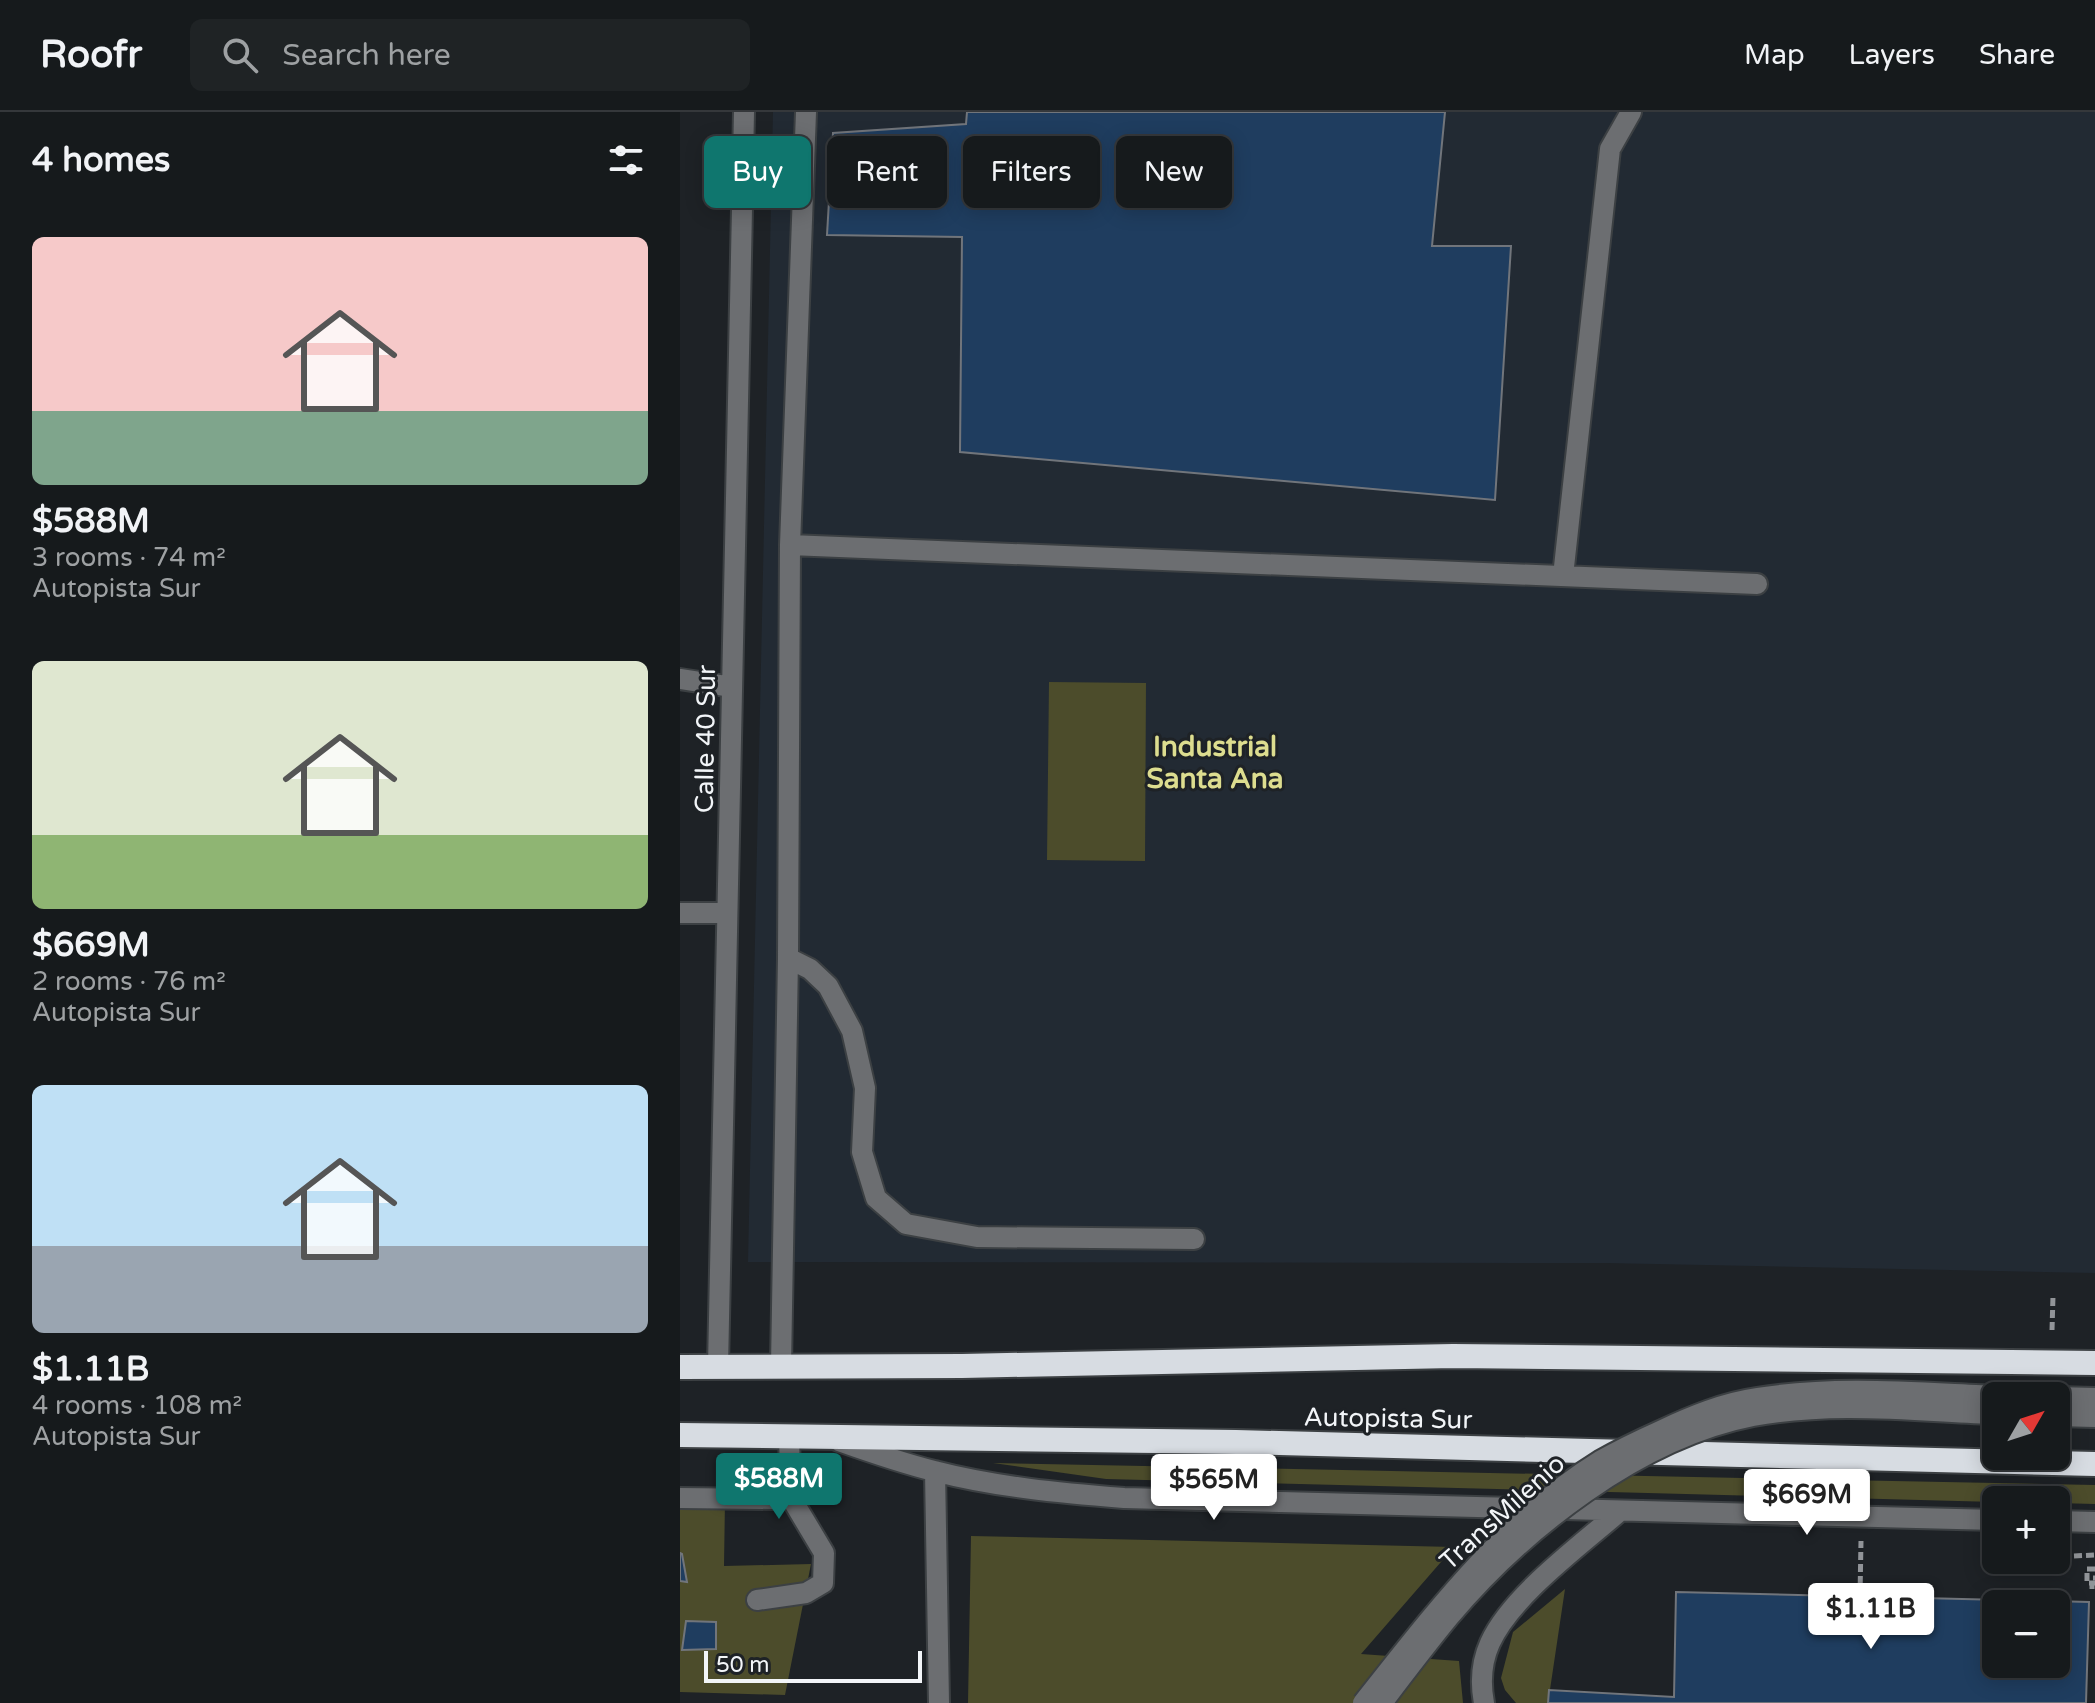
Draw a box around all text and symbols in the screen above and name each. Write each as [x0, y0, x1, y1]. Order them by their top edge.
search box [190, 19, 750, 91]
text: Roofr [40, 32, 142, 78]
icon: search [218, 33, 262, 77]
text: Search here [282, 37, 451, 74]
text: Map [1744, 38, 1805, 72]
text: Layers [1849, 38, 1935, 72]
text: Share [1979, 38, 2055, 72]
chip: Buy [704, 136, 811, 208]
chip: Rent [827, 136, 947, 208]
chip: Filters [963, 136, 1100, 208]
chip: New [1116, 136, 1232, 208]
icon: filters [604, 138, 648, 182]
text: 4 homes [32, 140, 170, 181]
icon: home [268, 289, 412, 433]
text: $588M [32, 501, 150, 542]
text: 3 rooms · 74 m² [32, 542, 226, 573]
text: Autopista Sur [32, 573, 201, 604]
street label: Calle 40 Sur [689, 665, 722, 813]
icon: home [268, 713, 412, 857]
district label: Industrial Santa Ana [1147, 730, 1283, 796]
text: $669M [32, 925, 150, 966]
text: 2 rooms · 76 m² [32, 966, 226, 997]
text: Autopista Sur [32, 997, 201, 1028]
icon: home [268, 1137, 412, 1281]
text: $1.11B [32, 1349, 149, 1390]
north arrow [1982, 1382, 2070, 1470]
map controls [1982, 1382, 2070, 1678]
text: 4 rooms · 108 m² [32, 1390, 242, 1421]
street label: Autopista Sur [1303, 1402, 1473, 1435]
text: Autopista Sur [32, 1421, 201, 1452]
street label: TransMilenio [1433, 1448, 1571, 1577]
pin: $588M [723, 1453, 835, 1521]
pin: $565M [1158, 1454, 1270, 1522]
text: $588M [734, 1463, 824, 1494]
text: $565M [1169, 1464, 1259, 1495]
pin: $669M [1751, 1469, 1863, 1537]
text: $669M [1762, 1479, 1852, 1510]
button: + [1982, 1486, 2070, 1574]
pin: $1.11B [1806, 1583, 1936, 1651]
button: − [1982, 1590, 2070, 1678]
text: $1.11B [1826, 1593, 1916, 1624]
scale bar [704, 1647, 922, 1683]
text: 50 m [716, 1652, 770, 1678]

